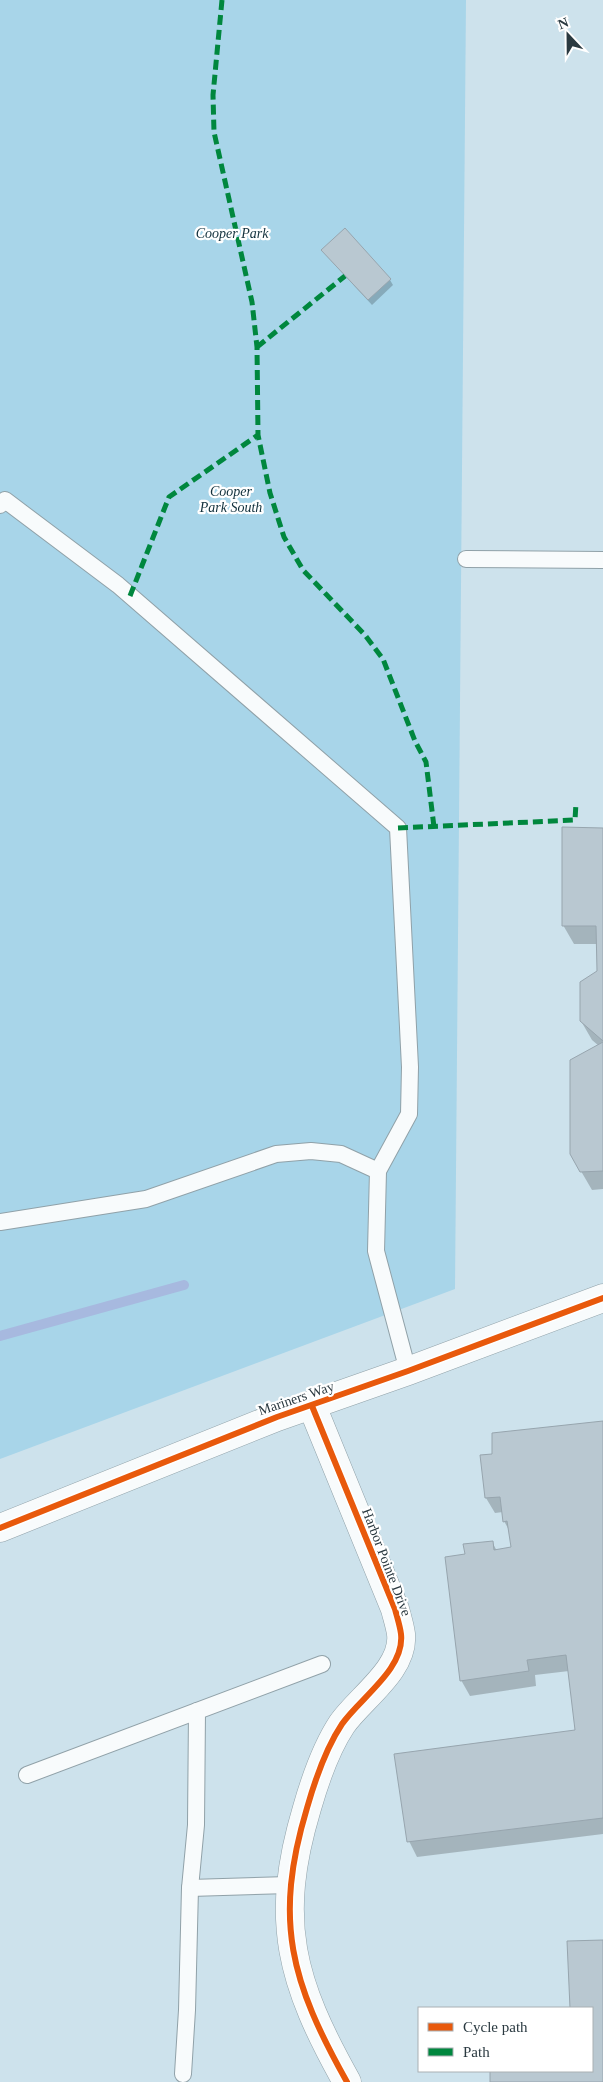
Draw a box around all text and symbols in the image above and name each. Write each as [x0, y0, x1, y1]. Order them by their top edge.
north arrow [543, 10, 593, 60]
text: N [556, 15, 571, 32]
park label: Cooper Park [196, 226, 269, 241]
park label: Cooper Park South [199, 484, 262, 515]
street label: Mariners Way [256, 1379, 336, 1418]
street label: Harbor Pointe Drive [359, 1506, 414, 1618]
legend [418, 2007, 593, 2072]
text: Cycle path [463, 2019, 528, 2035]
text: Path [463, 2044, 490, 2060]

